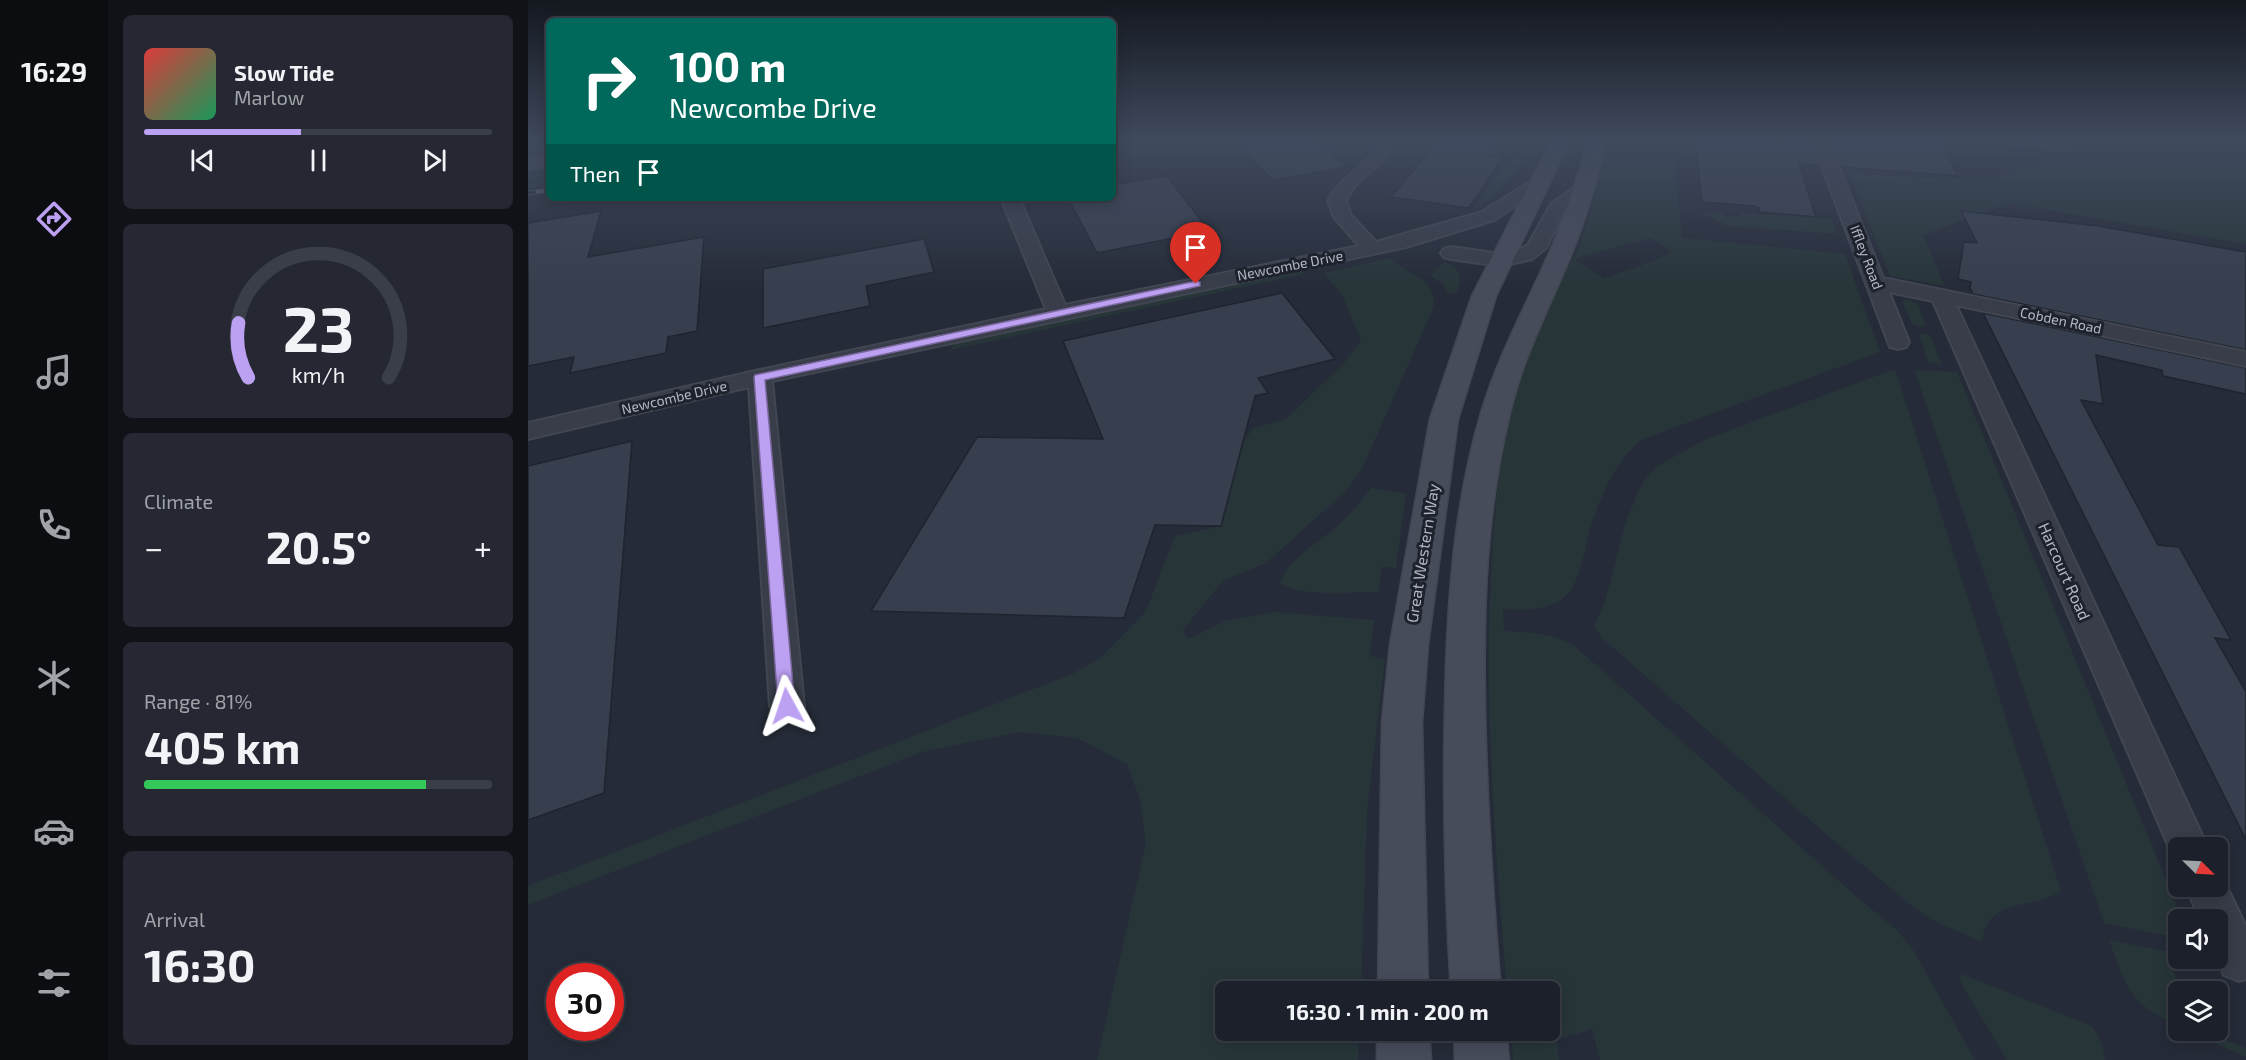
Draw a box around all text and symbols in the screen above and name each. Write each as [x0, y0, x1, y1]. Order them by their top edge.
text: 100 m [669, 40, 786, 90]
icon: right [570, 42, 648, 120]
text: 16:29 [21, 55, 87, 87]
text: Slow Tide [234, 59, 334, 85]
text: Marlow [234, 85, 304, 109]
text: Newcombe Drive [669, 91, 877, 123]
icon: previous [186, 144, 219, 177]
icon: pause [302, 144, 335, 177]
icon: next [418, 144, 451, 177]
icon: arrive [632, 156, 665, 189]
text: Then [570, 160, 620, 186]
icon: directions [33, 198, 75, 240]
pin [1170, 222, 1221, 284]
street label: Iffley Road [1847, 222, 1887, 292]
icon: arrive [1179, 231, 1212, 264]
street label: Newcombe Drive [1236, 246, 1344, 284]
text: 23 [282, 290, 354, 365]
street label: Cobden Road [2019, 303, 2103, 337]
icon: music [33, 351, 75, 393]
text: km/h [291, 362, 345, 387]
street label: Newcombe Drive [620, 377, 728, 417]
street label: Great Western Way [1402, 482, 1442, 624]
text: Climate [144, 489, 213, 513]
icon: phone [33, 504, 75, 546]
text: 20.5° [266, 519, 371, 573]
street label: Harcourt Road [2035, 519, 2095, 623]
text: − [144, 527, 163, 567]
text: + [474, 527, 492, 567]
icon: climate [33, 657, 75, 699]
position arrow [755, 674, 819, 738]
text: Range · 81% [144, 689, 252, 713]
text: 405 km [144, 719, 300, 773]
icon: car [33, 810, 75, 852]
north arrow [2168, 837, 2228, 897]
map controls [2168, 837, 2228, 1041]
text: Arrival [144, 907, 205, 931]
button: sound [2168, 909, 2228, 969]
text: 16:30 [144, 937, 255, 991]
icon: filters [33, 962, 75, 1004]
speed limit sign: 30 [546, 963, 624, 1041]
button: layers [2168, 981, 2228, 1041]
text: 16:30 · 1 min · 200 m [1286, 998, 1489, 1024]

